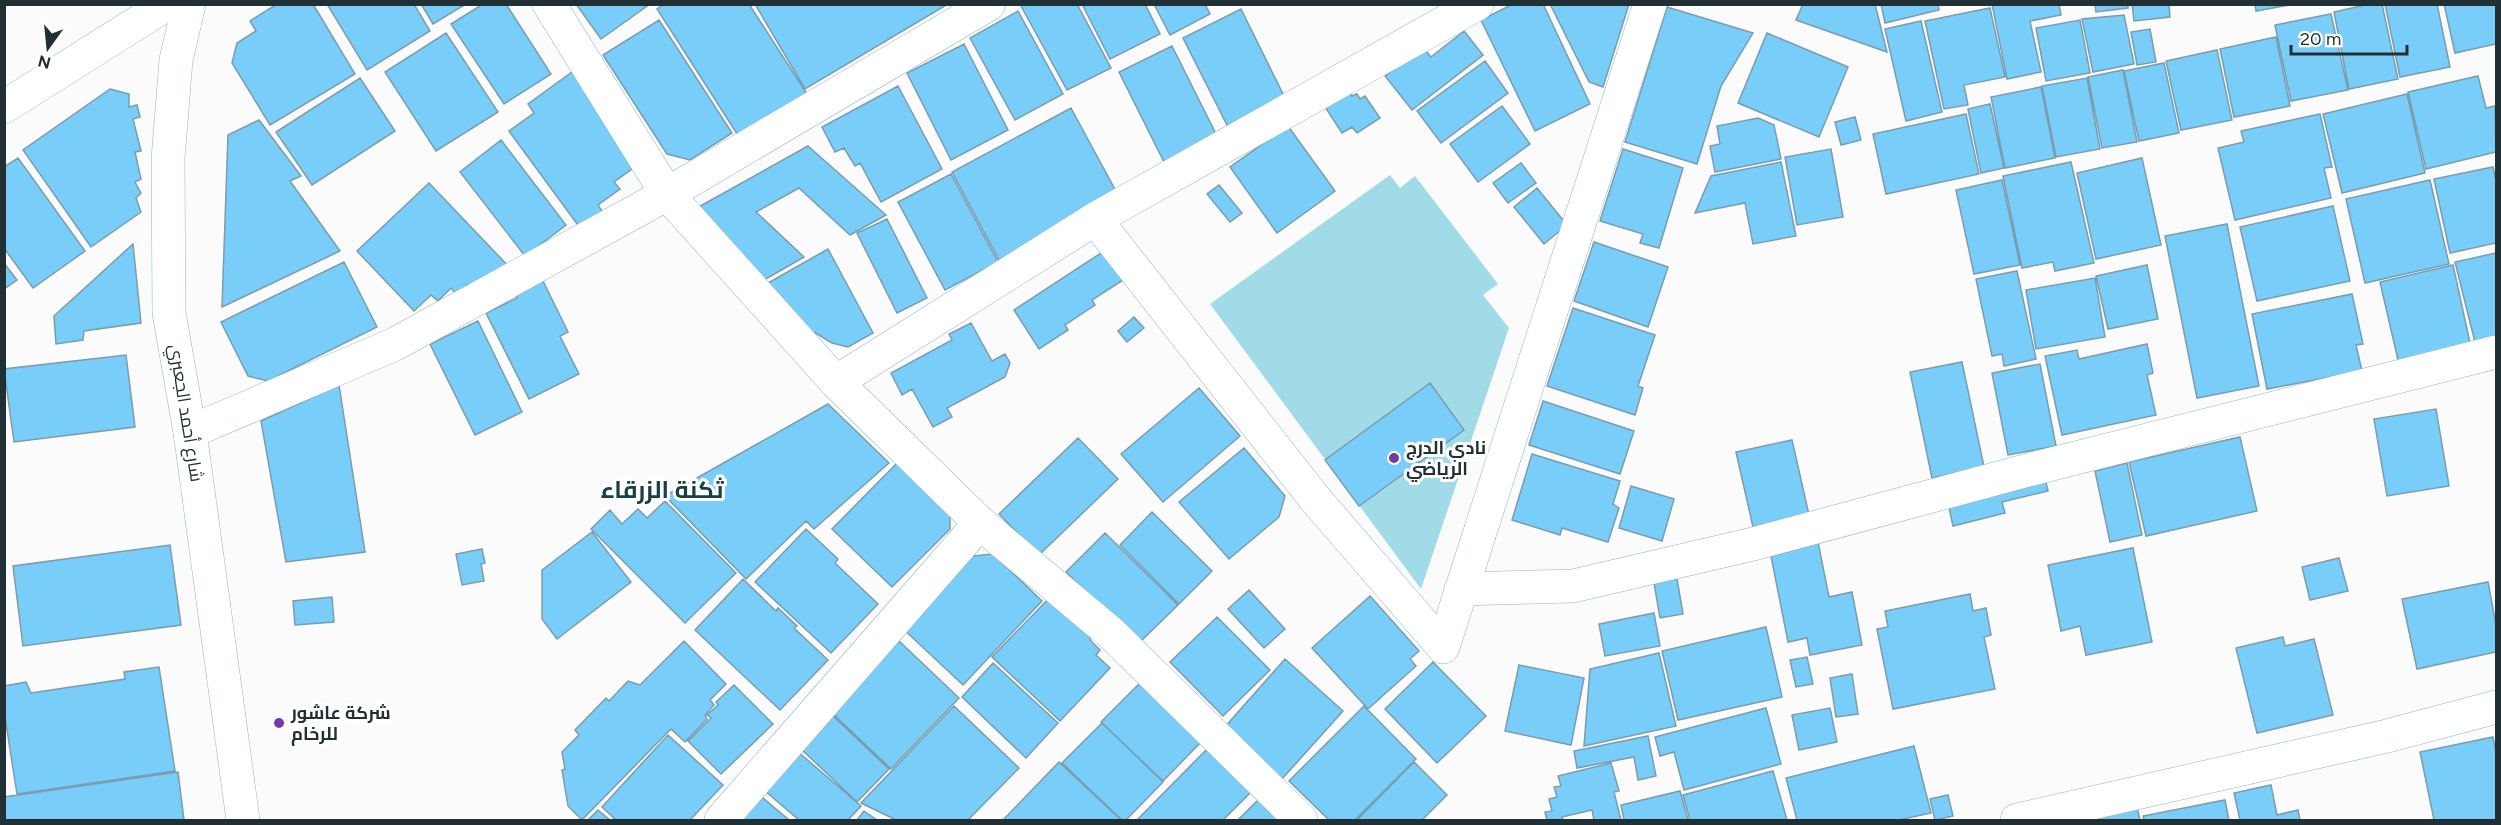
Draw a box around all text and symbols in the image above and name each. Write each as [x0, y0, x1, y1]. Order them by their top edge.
north arrow [18, 18, 78, 78]
scale bar [2291, 18, 2406, 56]
text: 20 m [2300, 28, 2341, 50]
text: N [36, 51, 53, 73]
street label: شارع أحمد الجعبري [161, 342, 208, 484]
place label: نادي الدرج الرياضي [1406, 437, 1486, 483]
marker: نادي الدرج الرياضي [1387, 451, 1401, 465]
district label: ثكنة الزرقاء [600, 475, 725, 504]
place label: شركة عاشور للرخام [290, 702, 391, 746]
marker: شركة عاشور للرخام [272, 716, 286, 730]

